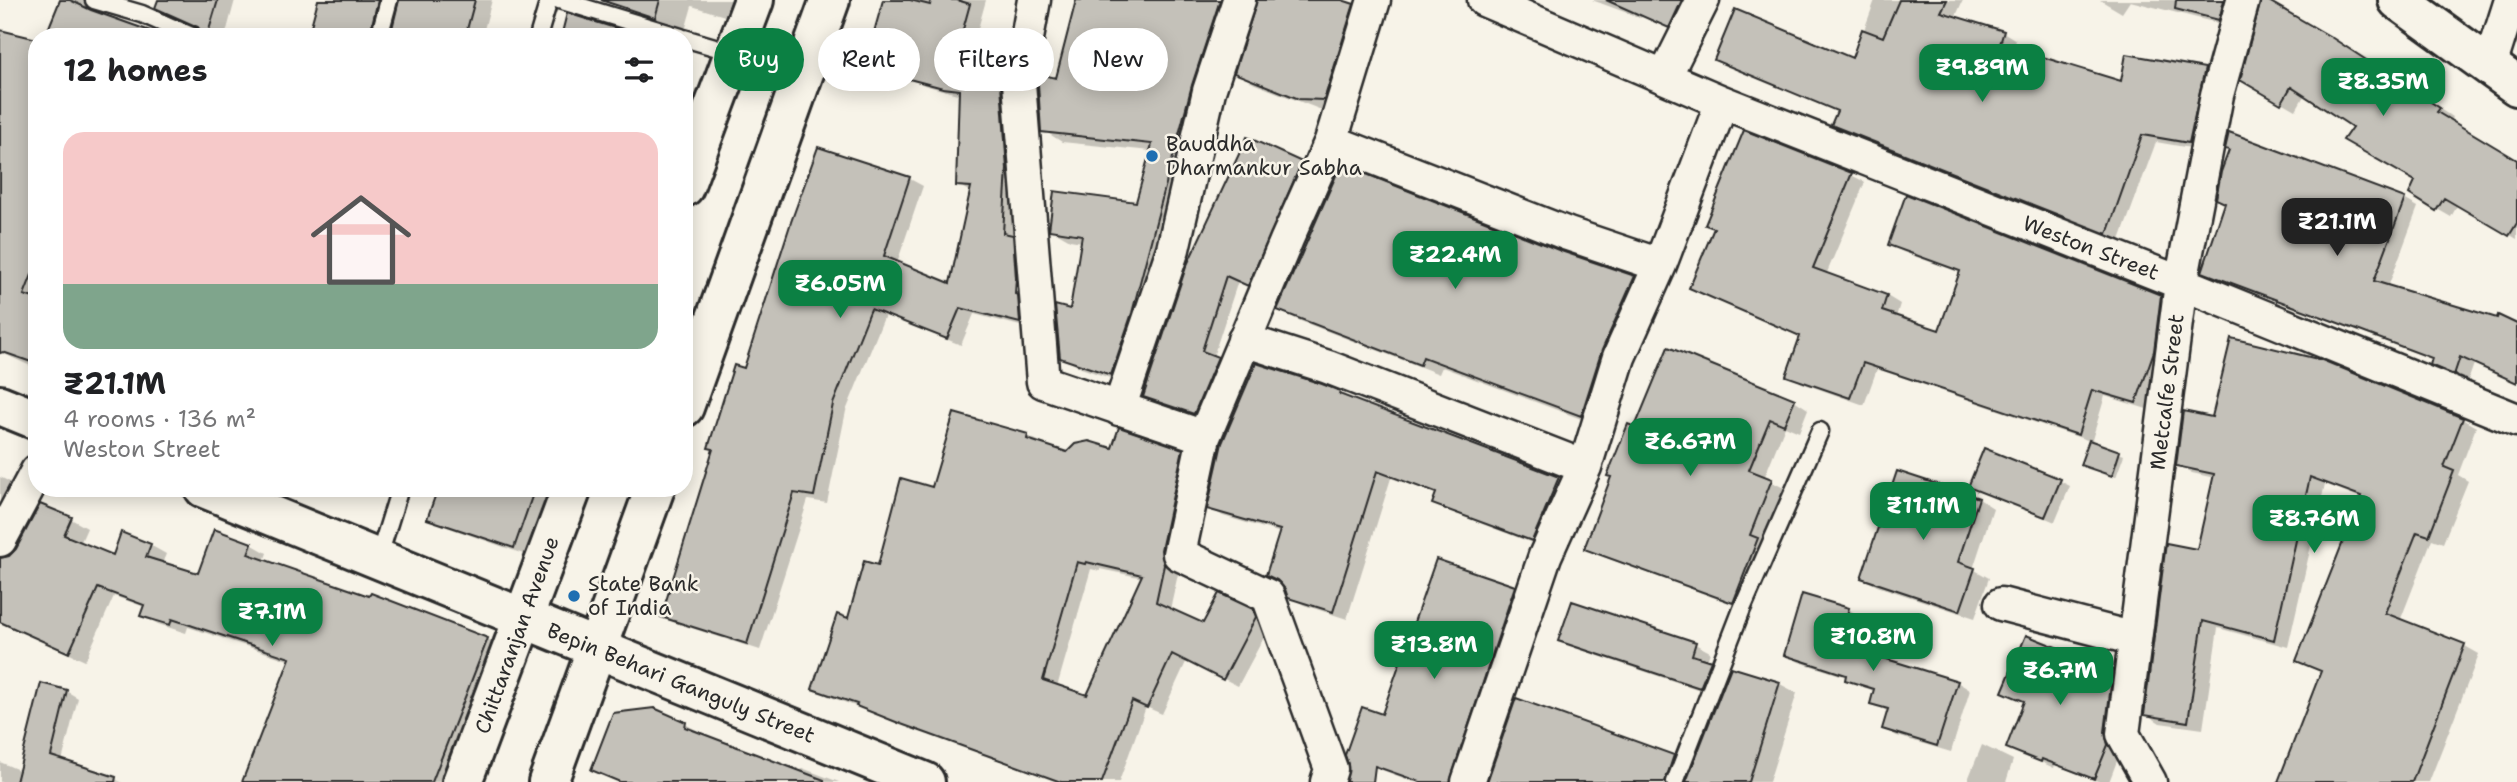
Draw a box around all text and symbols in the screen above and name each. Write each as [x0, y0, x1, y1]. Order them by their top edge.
chip: Buy [714, 28, 804, 91]
chip: Rent [818, 28, 920, 91]
chip: Filters [934, 28, 1054, 91]
chip: New [1068, 28, 1168, 91]
pin: ₹9.89M [1925, 44, 2039, 104]
text: 12 homes [63, 50, 207, 91]
icon: filters [620, 51, 658, 89]
text: ₹9.89M [1935, 52, 2029, 82]
pin: ₹8.35M [2326, 58, 2440, 118]
text: ₹8.35M [2337, 66, 2429, 96]
place label: Bauddha Dharmankur Sabha [1166, 130, 1362, 182]
marker: Bauddha Dharmankur Sabha [1144, 148, 1160, 164]
icon: home [298, 177, 424, 303]
pin: ₹21.1M [2280, 198, 2394, 258]
text: ₹21.1M [2297, 206, 2377, 236]
street label: Weston Street [2019, 209, 2163, 287]
pin: ₹22.4M [1398, 232, 1512, 291]
text: ₹22.4M [1409, 239, 1501, 269]
pin: ₹6.05M [783, 260, 897, 320]
text: ₹6.05M [794, 268, 886, 298]
street label: Metcalfe Street [2144, 312, 2190, 472]
text: ₹21.1M [63, 363, 166, 404]
text: 4 rooms · 136 m² [63, 404, 256, 434]
pin: ₹6.67M [1633, 419, 1747, 478]
text: ₹6.67M [1644, 426, 1736, 456]
text: Weston Street [63, 434, 221, 464]
pin: ₹11.1M [1866, 482, 1980, 542]
text: ₹11.1M [1886, 490, 1960, 520]
pin: ₹8.76M [2257, 496, 2371, 555]
text: ₹8.76M [2268, 503, 2360, 533]
street label: Chittaranjan Avenue [468, 532, 566, 738]
place label: State Bank of India [588, 570, 699, 622]
pin: ₹7.1M [223, 588, 321, 648]
marker: State Bank of India [566, 588, 582, 604]
text: ₹7.1M [238, 596, 306, 626]
pin: ₹10.8M [1816, 614, 1930, 673]
street label: Bepin Behari Ganguly Street [543, 616, 819, 750]
text: ₹10.8M [1830, 621, 1916, 651]
pin: ₹13.8M [1377, 622, 1491, 681]
text: ₹13.8M [1390, 629, 1478, 659]
pin: ₹6.7M [2011, 648, 2109, 707]
text: ₹6.7M [2022, 655, 2098, 685]

